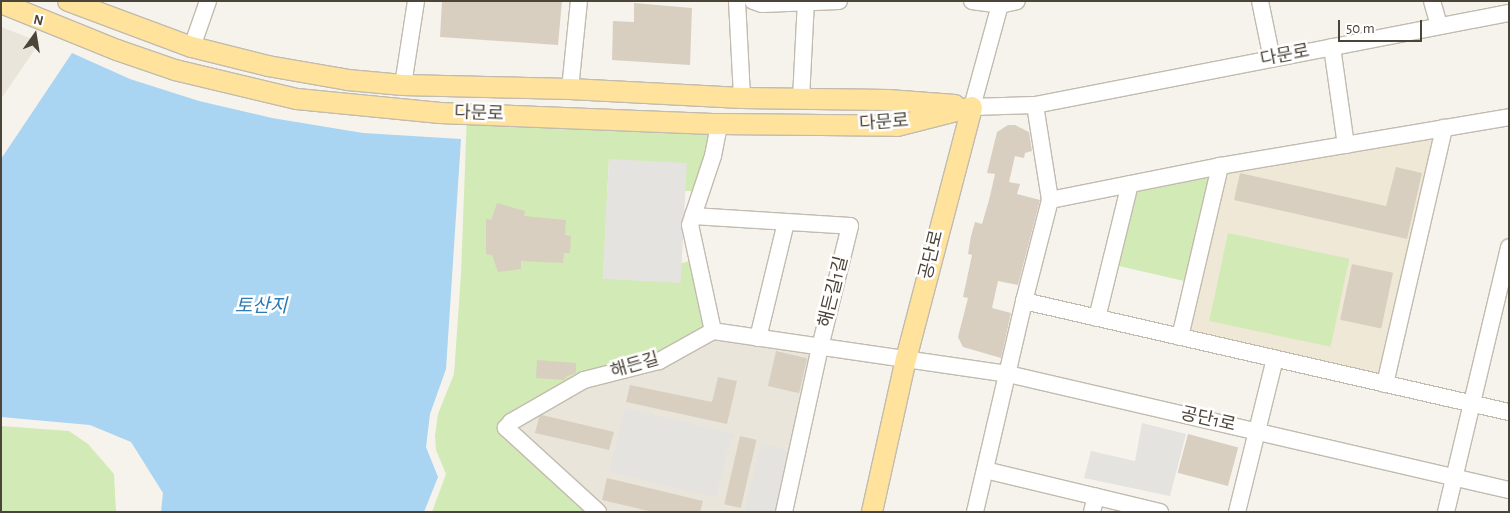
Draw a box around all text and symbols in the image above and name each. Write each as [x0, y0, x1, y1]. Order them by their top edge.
north arrow [10, 10, 60, 60]
scale bar [1340, 10, 1424, 42]
text: N [32, 12, 45, 28]
text: 50 m [1346, 21, 1375, 36]
street label: 다문로 [1259, 41, 1311, 71]
street label: 다문로 [454, 102, 504, 126]
street label: 다문로 [858, 110, 910, 136]
street label: 공단로 [916, 228, 948, 282]
street label: 해든길1길 [815, 254, 853, 330]
water label: 토산지 [235, 296, 287, 318]
street label: 해든길 [608, 349, 662, 383]
street label: 공단1로 [1178, 403, 1238, 437]

